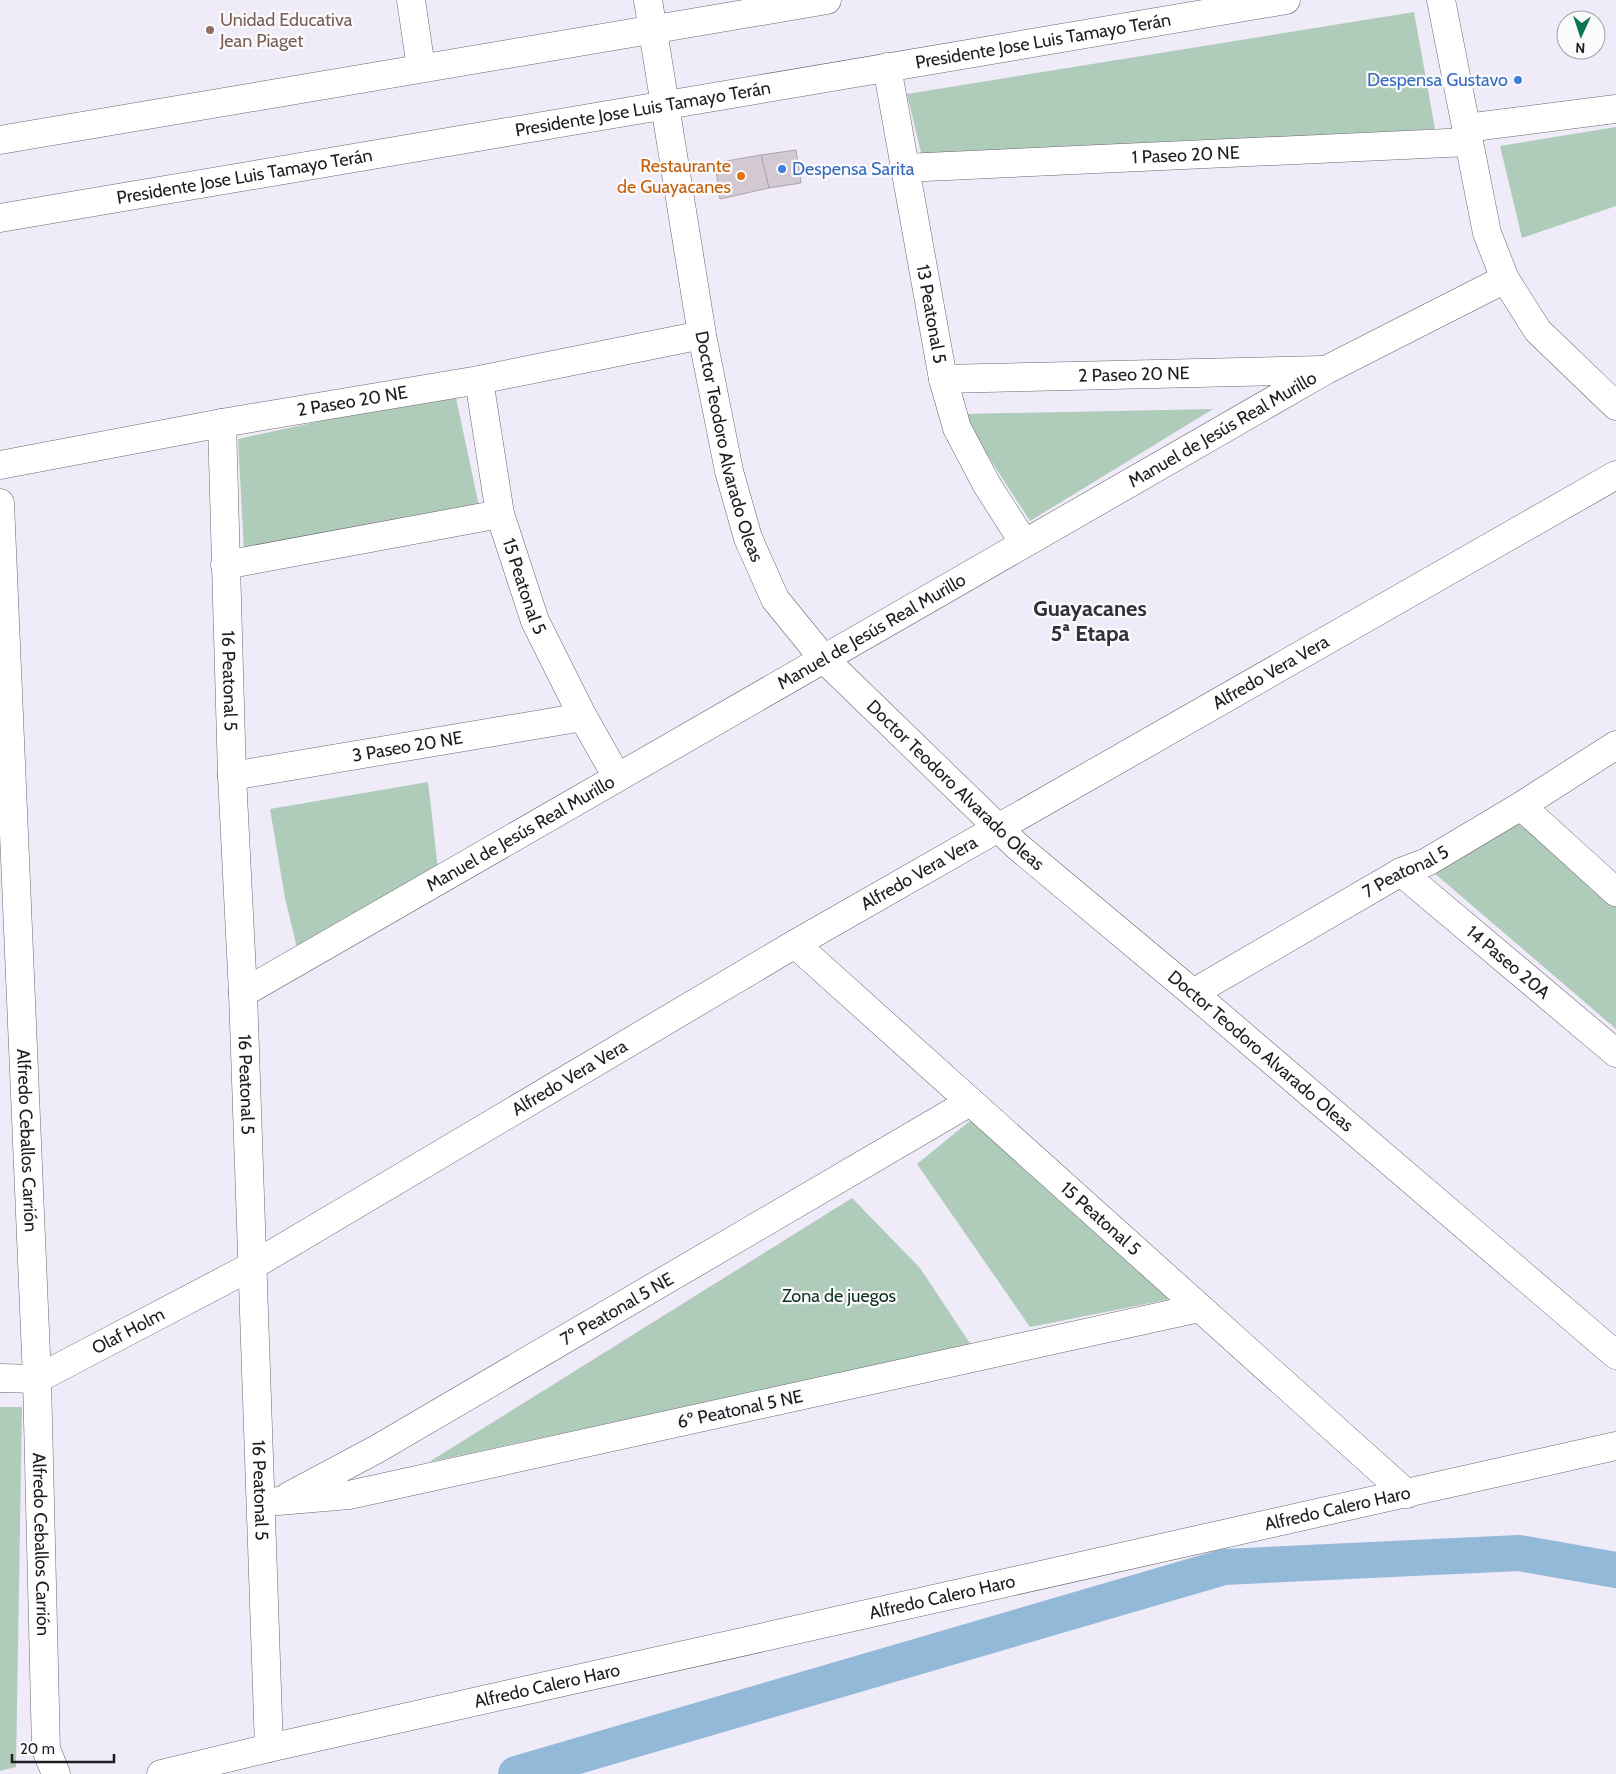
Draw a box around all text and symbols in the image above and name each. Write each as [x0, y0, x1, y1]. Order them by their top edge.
place label: Unidad Educativa Jean Piaget [219, 9, 353, 52]
street label: Presidente Jose Luis Tamayo Terán [914, 9, 1173, 74]
north arrow [1556, 10, 1606, 60]
marker: Unidad Educativa Jean Piaget [204, 24, 216, 36]
text: N [1575, 39, 1586, 57]
place label: Despensa Gustavo [1367, 69, 1508, 91]
marker: Despensa Gustavo [1512, 74, 1524, 86]
street label: Presidente Jose Luis Tamayo Terán [513, 77, 772, 142]
street label: 1 Paseo 20 NE [1131, 142, 1240, 169]
street label: Presidente Jose Luis Tamayo Terán [115, 144, 374, 209]
place label: Restaurante de Guayacanes [617, 155, 731, 198]
place label: Despensa Sarita [792, 158, 915, 180]
marker: Despensa Sarita [776, 163, 788, 175]
marker: Restaurante de Guayacanes [735, 170, 747, 182]
street label: 13 Peatonal 5 [912, 263, 951, 365]
street label: Doctor Teodoro Alvarado Oleas [690, 329, 768, 565]
street label: 2 Paseo 20 NE [1078, 362, 1190, 387]
street label: Manuel de Jesús Real Murillo [1124, 367, 1321, 492]
street label: 2 Paseo 20 NE [295, 381, 409, 421]
street label: 15 Peatonal 5 [498, 536, 551, 638]
street label: Manuel de Jesús Real Murillo [773, 569, 970, 694]
district label: Guayacanes 5ª Etapa [1033, 595, 1147, 647]
street label: 16 Peatonal 5 [217, 630, 242, 731]
street label: Alfredo Vera Vera [1209, 630, 1333, 714]
street label: Doctor Teodoro Alvarado Oleas [862, 695, 1049, 875]
street label: 3 Paseo 20 NE [351, 726, 465, 767]
street label: Manuel de Jesús Real Murillo [422, 771, 619, 896]
street label: Alfredo Vera Vera [857, 831, 981, 915]
street label: 7 Peatonal 5 [1359, 841, 1453, 903]
street label: 14 Paseo 20A [1462, 921, 1554, 1004]
street label: Doctor Teodoro Alvarado Oleas [1163, 966, 1358, 1136]
street label: 16 Peatonal 5 [233, 1034, 259, 1135]
street label: Alfredo Vera Vera [508, 1035, 632, 1120]
street label: Alfredo Ceballos Carrión [12, 1048, 42, 1232]
street label: 15 Peatonal 5 [1056, 1177, 1145, 1260]
street label: 7º Peatonal 5 NE [557, 1268, 677, 1350]
park label: Zona de juegos [782, 1285, 896, 1307]
street label: Olaf Holm [88, 1303, 168, 1359]
street label: 6º Peatonal 5 NE [675, 1385, 805, 1433]
street label: 16 Peatonal 5 [247, 1440, 273, 1541]
street label: Alfredo Ceballos Carrión [28, 1452, 54, 1636]
street label: Alfredo Calero Haro [1262, 1481, 1413, 1535]
street label: Alfredo Calero Haro [867, 1570, 1017, 1624]
street label: Alfredo Calero Haro [472, 1659, 622, 1713]
scale bar [12, 1732, 115, 1764]
text: 20 m [20, 1740, 55, 1758]

